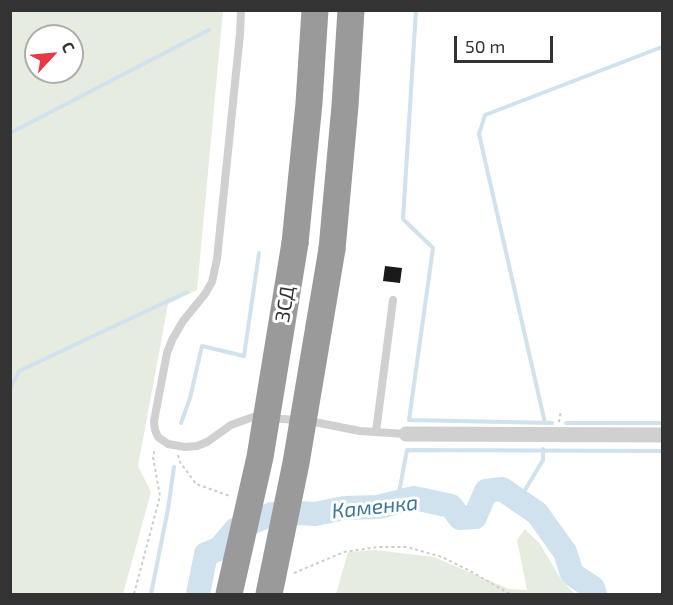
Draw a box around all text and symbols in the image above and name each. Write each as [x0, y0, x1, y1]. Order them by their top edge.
north arrow [24, 24, 84, 84]
scale bar [457, 24, 556, 62]
text: 50 m [465, 35, 505, 57]
text: С [58, 38, 79, 55]
street label: ЗСД [270, 284, 300, 324]
water label: Каменка [331, 490, 419, 524]

